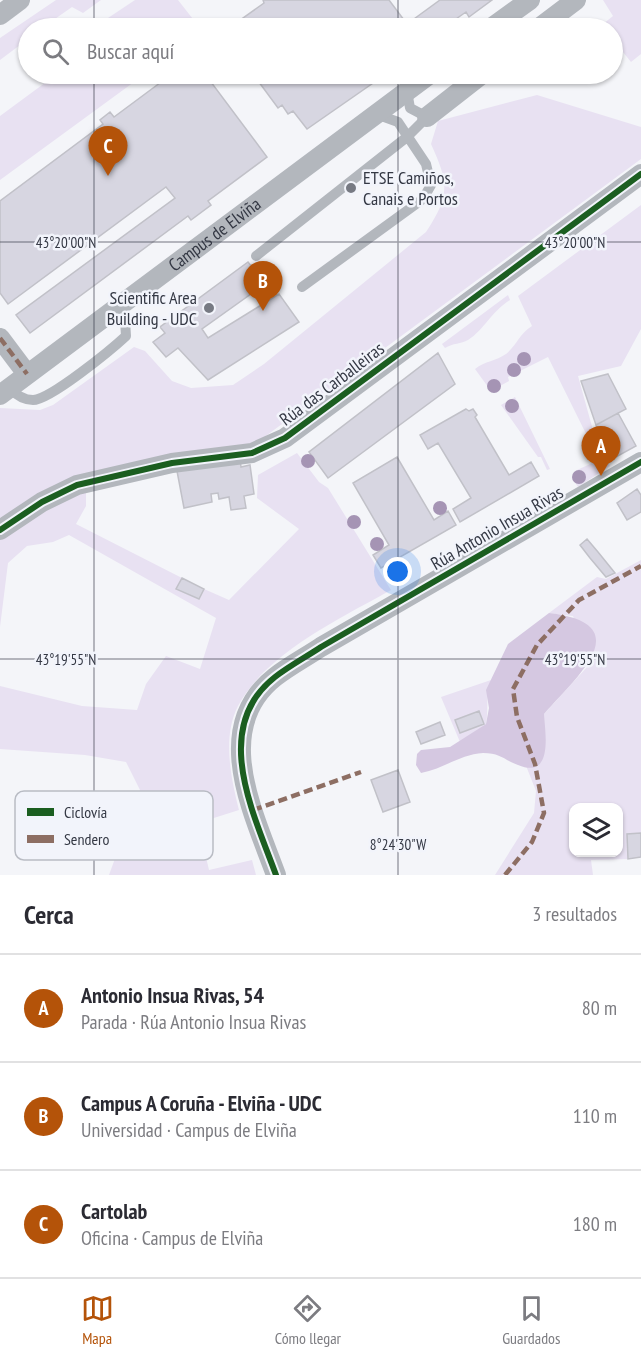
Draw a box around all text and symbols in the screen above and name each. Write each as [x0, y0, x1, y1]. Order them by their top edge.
search box [18, 18, 623, 84]
icon: search [39, 35, 72, 68]
text: Buscar aquí [87, 37, 174, 65]
pin: C [88, 126, 128, 176]
place label: ETSE Camiños, Canais e Portos [363, 166, 458, 210]
marker: ETSE Camiños, Canais e Portos [344, 181, 358, 195]
street label: Campus de Elviña [164, 192, 265, 276]
text: 43°20'00"N [36, 233, 96, 252]
text: 43°20'00"N [545, 233, 605, 252]
pin: B [244, 262, 282, 311]
place label: Scientific Area Building - UDC [107, 286, 197, 330]
marker: Scientific Area Building - UDC [202, 301, 216, 315]
street label: Rúa das Carballeiras [275, 337, 389, 431]
pin: A [582, 426, 620, 476]
street label: Rúa Antonio Insua Rivas [426, 480, 567, 575]
your location [383, 557, 412, 586]
text: 43°19'55"N [36, 650, 96, 669]
text: 43°19'55"N [545, 650, 605, 669]
legend [15, 791, 213, 860]
text: Ciclovía [64, 802, 107, 822]
map controls [569, 803, 623, 857]
button: layers [569, 803, 623, 857]
text: Sendero [64, 829, 109, 849]
text: 8°24'30"W [370, 835, 426, 854]
text: Cerca [24, 898, 74, 931]
text: 3 resultados [532, 901, 617, 927]
text: Antonio Insua Rivas, 54 [81, 981, 264, 1009]
text: A [38, 995, 49, 1021]
text: 80 m [582, 995, 617, 1021]
text: Parada · Rúa Antonio Insua Rivas [81, 1009, 306, 1035]
text: Campus A Coruña - Elviña - UDC [81, 1089, 322, 1117]
text: B [39, 1103, 48, 1129]
text: 110 m [573, 1103, 617, 1129]
text: Universidad · Campus de Elviña [81, 1117, 297, 1143]
text: Cartolab [81, 1197, 147, 1225]
text: C [39, 1211, 48, 1237]
text: 180 m [573, 1211, 617, 1237]
text: Oficina · Campus de Elviña [81, 1225, 263, 1251]
tab: Mapa [81, 1292, 114, 1348]
tab: Cómo llegar [275, 1292, 341, 1348]
tab: Guardados [502, 1292, 560, 1348]

